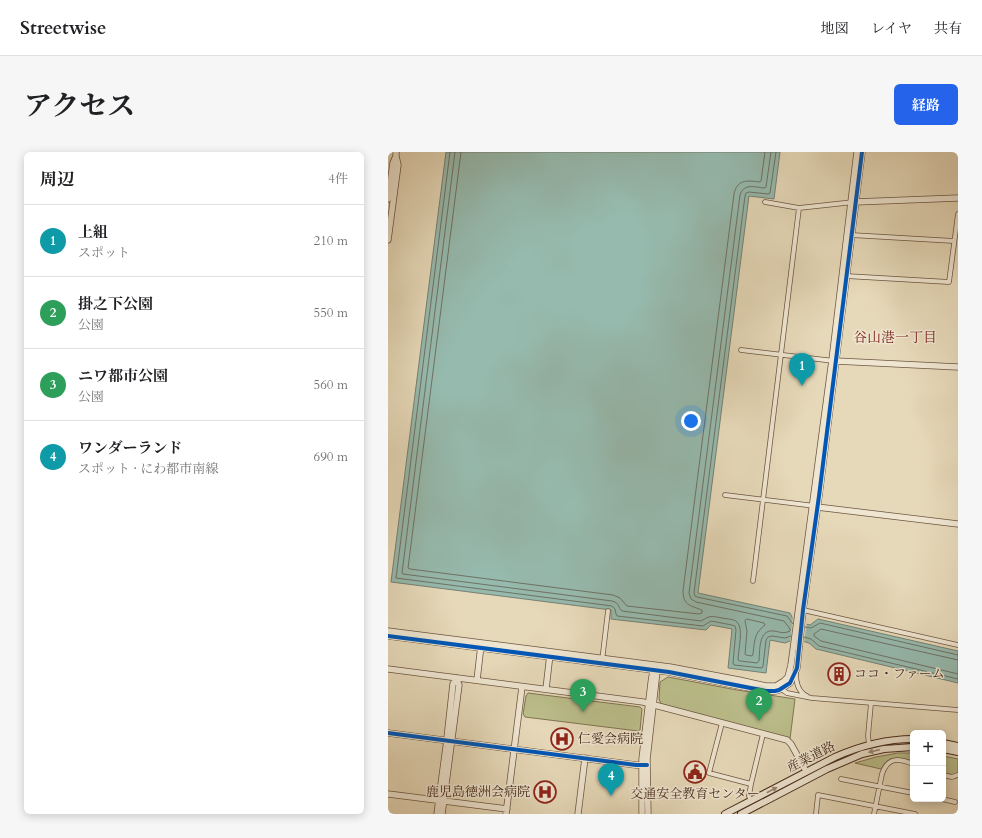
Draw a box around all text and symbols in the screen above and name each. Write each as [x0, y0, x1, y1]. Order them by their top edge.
text: Streetwise [20, 15, 107, 41]
text: 地図 [821, 19, 849, 38]
text: レイヤ [871, 19, 912, 38]
text: 共有 [934, 19, 962, 38]
button: 経路 [894, 84, 958, 125]
text: アクセス [24, 87, 135, 125]
text: 周辺 [40, 168, 74, 191]
text: 4件 [328, 170, 348, 188]
text: 上組 [78, 222, 108, 242]
text: 1 [50, 232, 56, 250]
text: 210 m [314, 232, 348, 250]
text: スポット [78, 244, 130, 262]
text: 掛之下公園 [78, 294, 153, 314]
text: 2 [50, 304, 56, 322]
text: 550 m [314, 304, 348, 322]
text: 公園 [78, 316, 104, 334]
district label: 谷山港一丁目 [853, 328, 937, 347]
pin: 1 [789, 353, 815, 386]
text: ニワ都市公園 [78, 366, 168, 386]
text: 3 [50, 376, 56, 394]
text: 560 m [314, 376, 348, 394]
text: 公園 [78, 388, 104, 406]
your location [681, 411, 701, 431]
text: ワンダーランド [78, 438, 182, 458]
text: 4 [50, 448, 56, 466]
text: 690 m [314, 448, 348, 466]
text: スポット · にわ都市南線 [78, 460, 218, 478]
building icon: ココ・ファーム [826, 661, 852, 687]
place label: ココ・ファーム [854, 665, 945, 683]
pin: 3 [570, 679, 596, 712]
pin: 2 [746, 688, 772, 721]
hospital icon: 仁愛会病院 [549, 726, 575, 752]
place label: 仁愛会病院 [578, 730, 643, 748]
map controls [910, 730, 946, 802]
button: + [910, 730, 946, 766]
street label: 産業道路 [784, 737, 838, 777]
one-way arrow [868, 748, 881, 754]
public building icon: 交通安全教育センター [682, 759, 708, 785]
pin: 4 [598, 763, 624, 796]
button: − [910, 766, 946, 802]
hospital icon: 鹿児島徳洲会病院 [532, 779, 558, 805]
place label: 鹿児島徳洲会病院 [426, 783, 530, 801]
place label: 交通安全教育センター [630, 785, 760, 803]
one-way arrow [766, 786, 778, 793]

